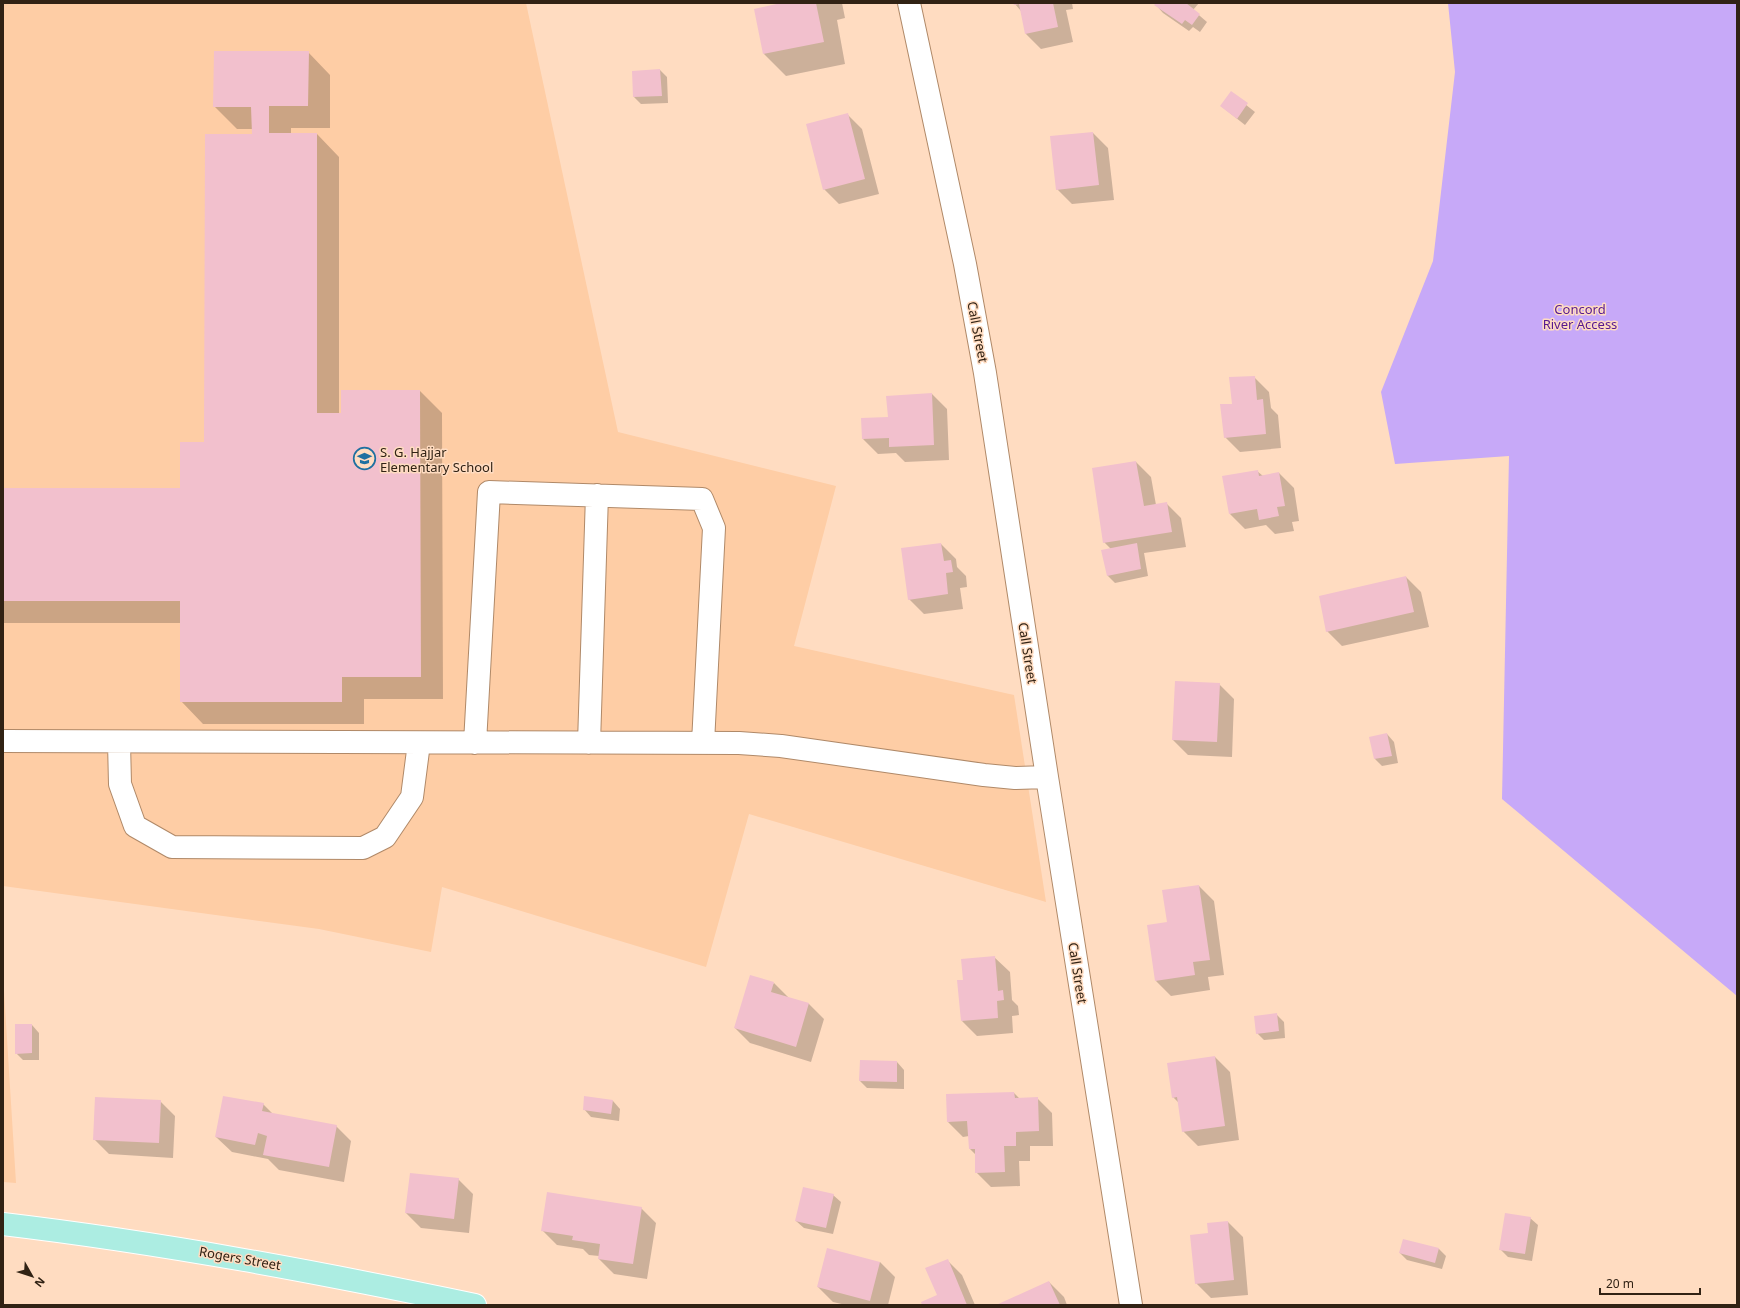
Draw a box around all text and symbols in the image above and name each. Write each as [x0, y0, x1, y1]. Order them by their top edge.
street label: Call Street [963, 300, 993, 364]
park label: Concord River Access [1543, 300, 1617, 333]
place label: S. G. Hajjar Elementary School [380, 443, 493, 476]
school or university icon: S. G. Hajjar Elementary School [352, 446, 378, 472]
street label: Call Street [1014, 621, 1042, 685]
street label: Call Street [1064, 941, 1092, 1005]
street label: Rogers Street [198, 1242, 283, 1274]
north arrow [12, 1256, 52, 1296]
scale bar [1600, 1270, 1700, 1296]
text: N [32, 1274, 49, 1291]
text: 20 m [1606, 1275, 1634, 1292]

